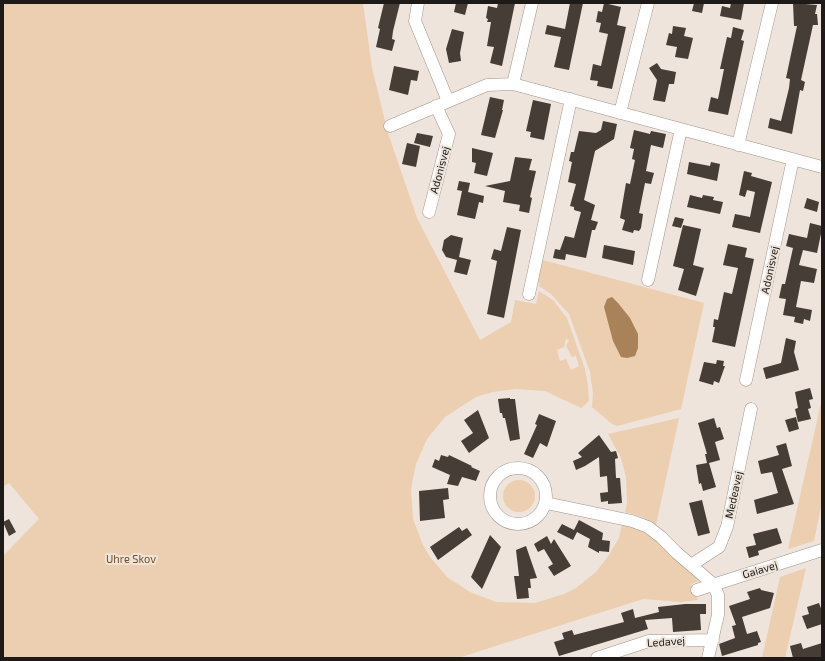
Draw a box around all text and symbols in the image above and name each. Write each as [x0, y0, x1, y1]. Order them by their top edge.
street label: Adonisvej [427, 145, 453, 195]
street label: Adonisvej [759, 245, 781, 295]
street label: Medeavej [723, 470, 745, 520]
park label: Uhre Skov [106, 552, 156, 566]
street label: Gaiavej [741, 558, 779, 582]
street label: Ledavej [646, 634, 686, 650]

